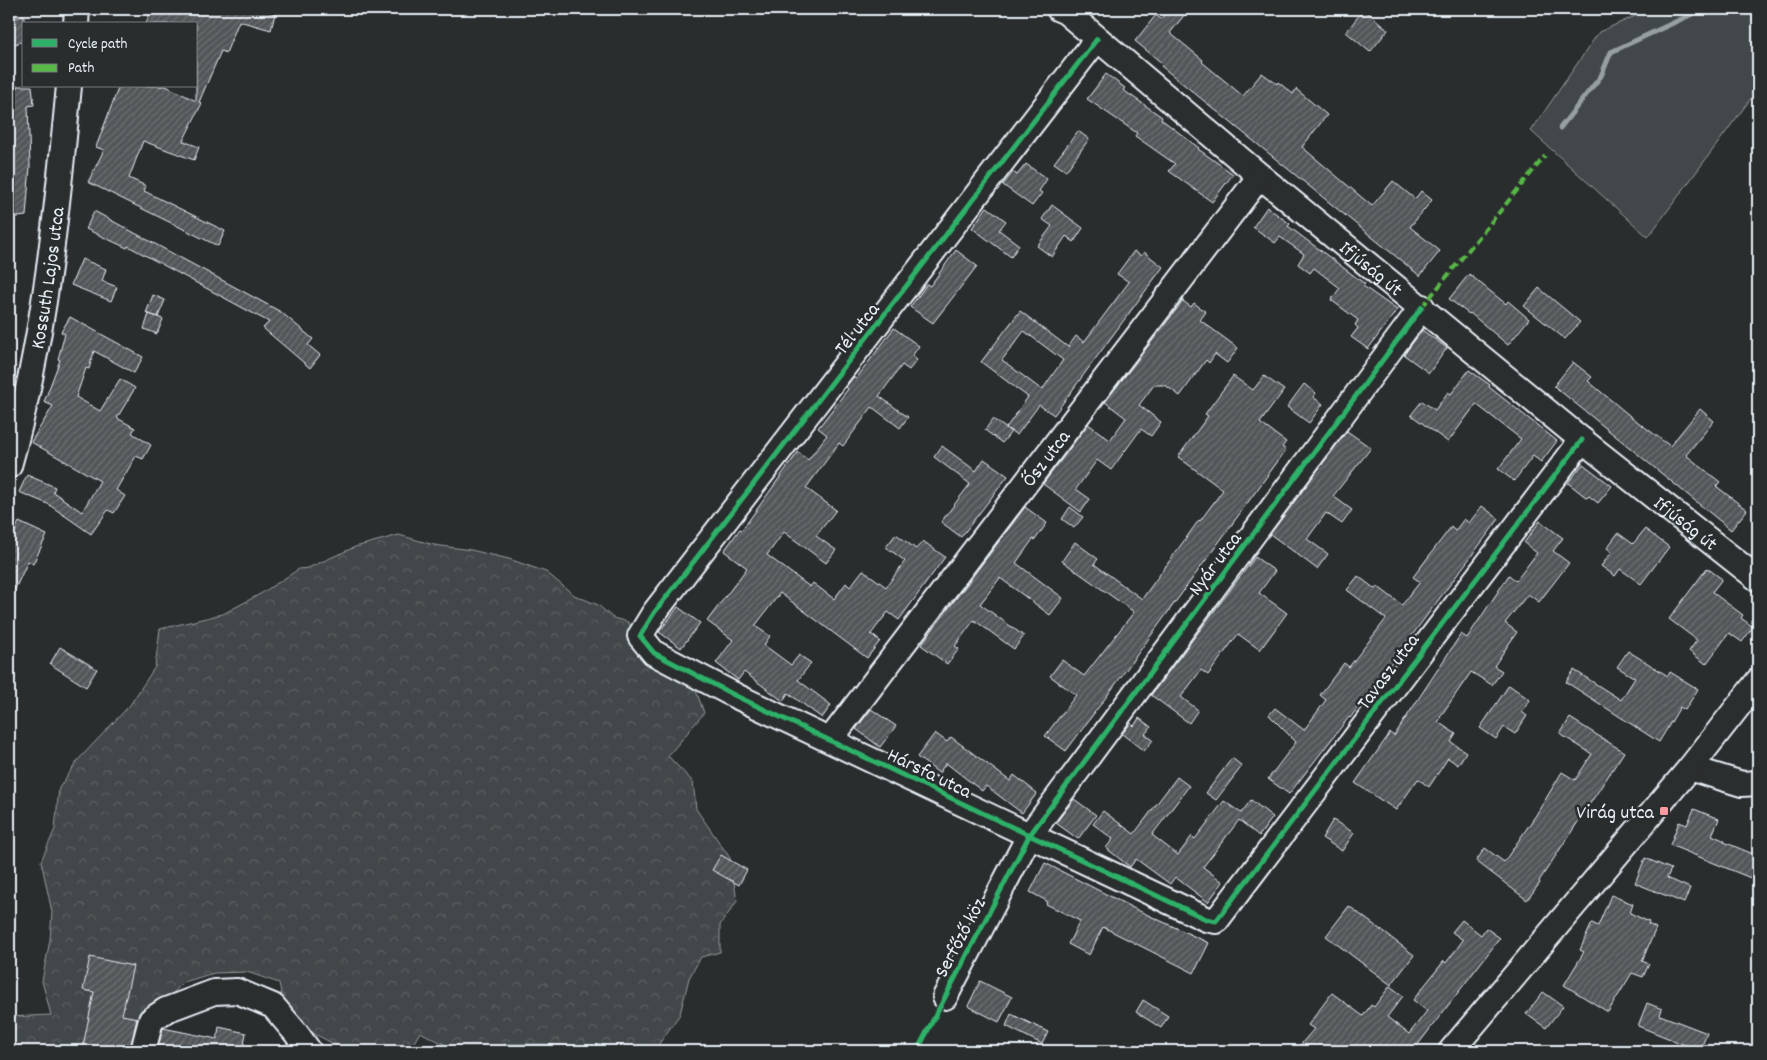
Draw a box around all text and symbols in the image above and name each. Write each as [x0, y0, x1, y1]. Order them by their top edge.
legend [22, 22, 198, 88]
text: Cycle path [68, 34, 128, 56]
text: Path [68, 58, 94, 80]
street label: Kossuth Lajos utca [25, 205, 74, 352]
street label: Ifjúság út [1332, 235, 1408, 304]
street label: Tél utca [829, 297, 888, 362]
street label: Ősz utca [1017, 425, 1079, 494]
street label: Ifjúság út [1646, 491, 1723, 559]
street label: Nyár utca [1183, 527, 1250, 603]
street label: Tavasz utca [1351, 628, 1428, 717]
street label: Hársfa utca [882, 742, 976, 807]
place label: Virág utca [1577, 800, 1655, 828]
marker: Virág utca [1658, 805, 1670, 817]
street label: Serfőző köz [929, 893, 995, 983]

